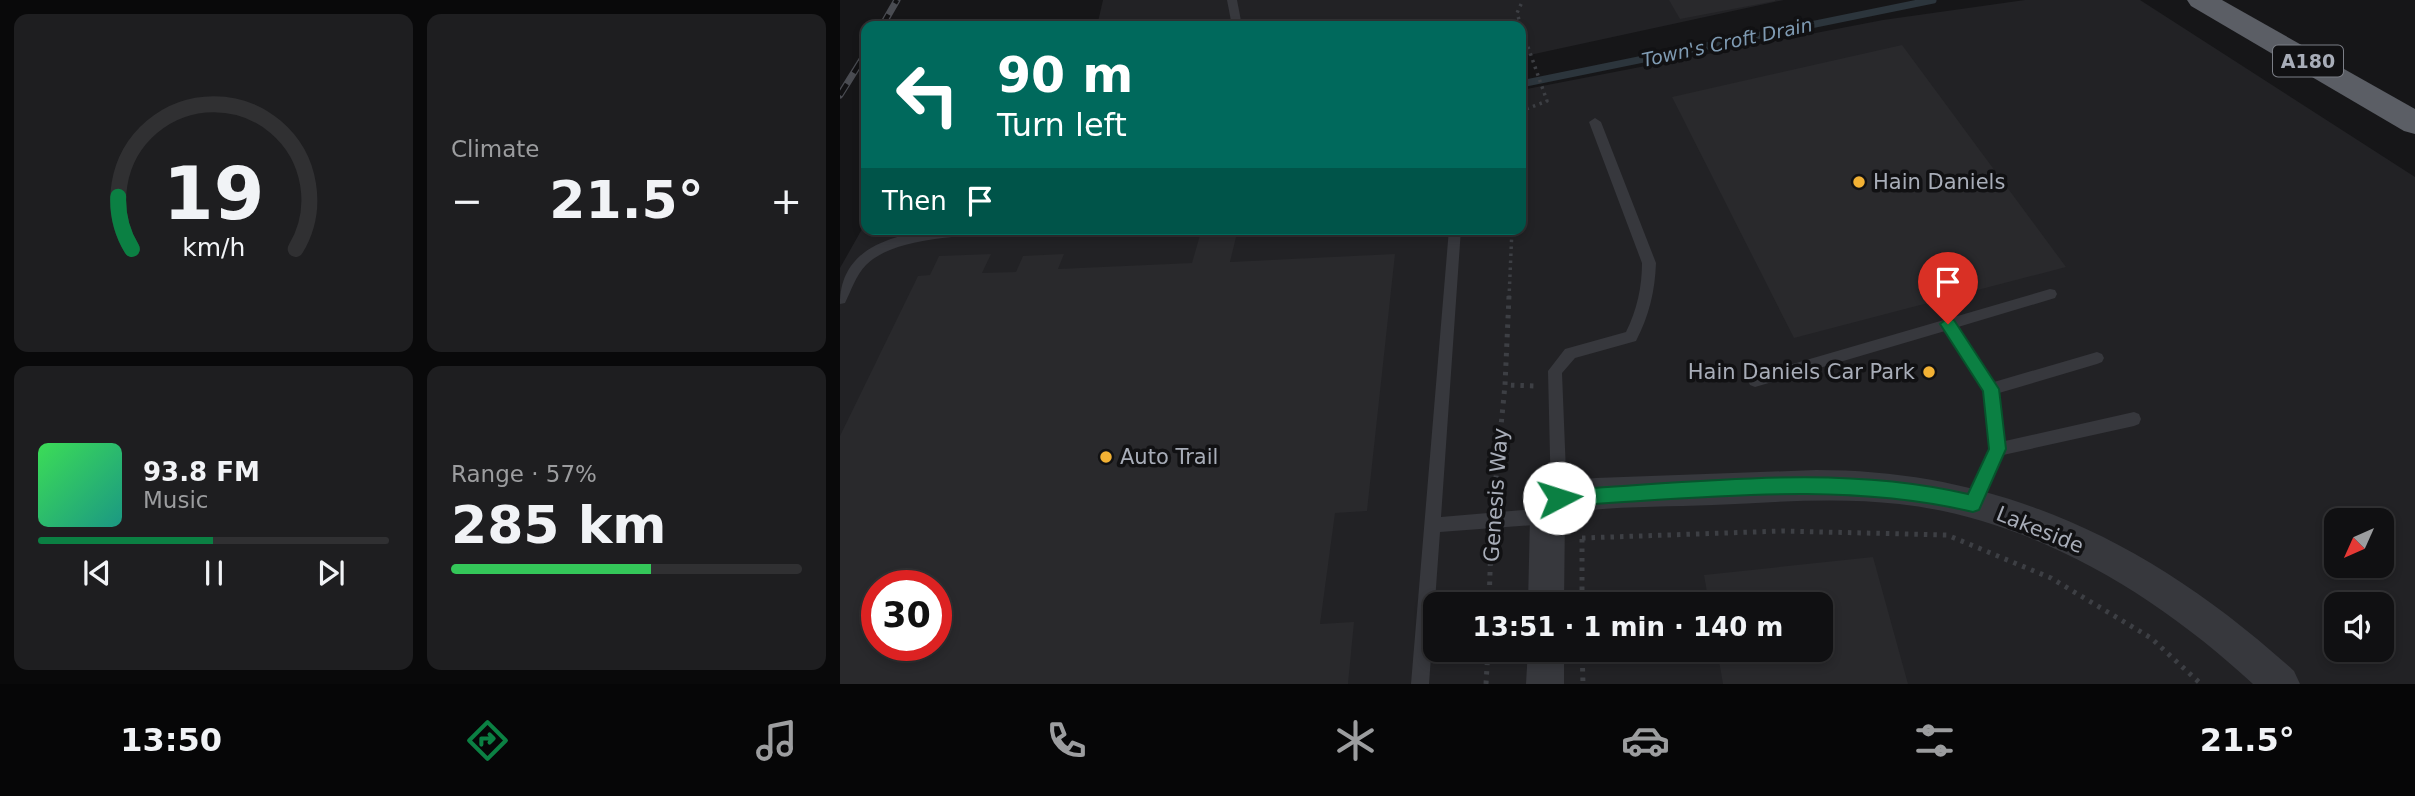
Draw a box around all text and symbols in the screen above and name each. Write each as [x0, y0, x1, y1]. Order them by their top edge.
water label: Town's Croft Drain [1640, 13, 1814, 71]
road number: A180 [2273, 45, 2343, 76]
text: 90 m [997, 47, 1133, 104]
icon: left [882, 49, 973, 140]
text: Turn left [997, 106, 1127, 144]
text: Climate [451, 136, 540, 162]
text: 19 [163, 151, 264, 236]
text: 21.5° [549, 170, 704, 230]
place label: Hain Daniels [1873, 170, 2005, 194]
marker: Hain Daniels [1851, 174, 1867, 190]
text: − [451, 179, 483, 223]
text: + [770, 179, 802, 223]
icon: arrive [961, 182, 999, 220]
text: Then [882, 186, 947, 216]
text: km/h [182, 233, 245, 262]
pin [1918, 252, 1978, 324]
icon: arrive [1929, 263, 1967, 301]
place label: Hain Daniels Car Park [1688, 360, 1916, 384]
marker: Hain Daniels Car Park [1921, 364, 1937, 380]
street label: Genesis Way [1479, 427, 1513, 563]
place label: Auto Trail [1120, 445, 1218, 469]
marker: Auto Trail [1098, 449, 1114, 465]
text: 93.8 FM [143, 457, 260, 487]
text: Range · 57% [451, 461, 597, 487]
position arrow [1522, 461, 1596, 535]
text: Music [143, 487, 208, 513]
text: 285 km [451, 495, 666, 555]
street label: Lakeside [1993, 502, 2087, 558]
north arrow [2324, 508, 2394, 578]
map controls [2324, 508, 2394, 662]
icon: previous [78, 554, 116, 592]
icon: pause [195, 554, 233, 592]
icon: next [312, 554, 350, 592]
speed limit sign: 30 [861, 570, 952, 661]
button: sound [2324, 592, 2394, 662]
text: 13:51 · 1 min · 140 m [1473, 612, 1783, 642]
icon: directions [463, 716, 512, 765]
icon: music [752, 716, 801, 765]
icon: phone [1042, 716, 1091, 765]
icon: climate [1331, 716, 1380, 765]
icon: car [1621, 716, 1670, 765]
icon: filters [1910, 716, 1959, 765]
text: 13:50 [120, 721, 222, 759]
text: 21.5° [2200, 721, 2295, 759]

